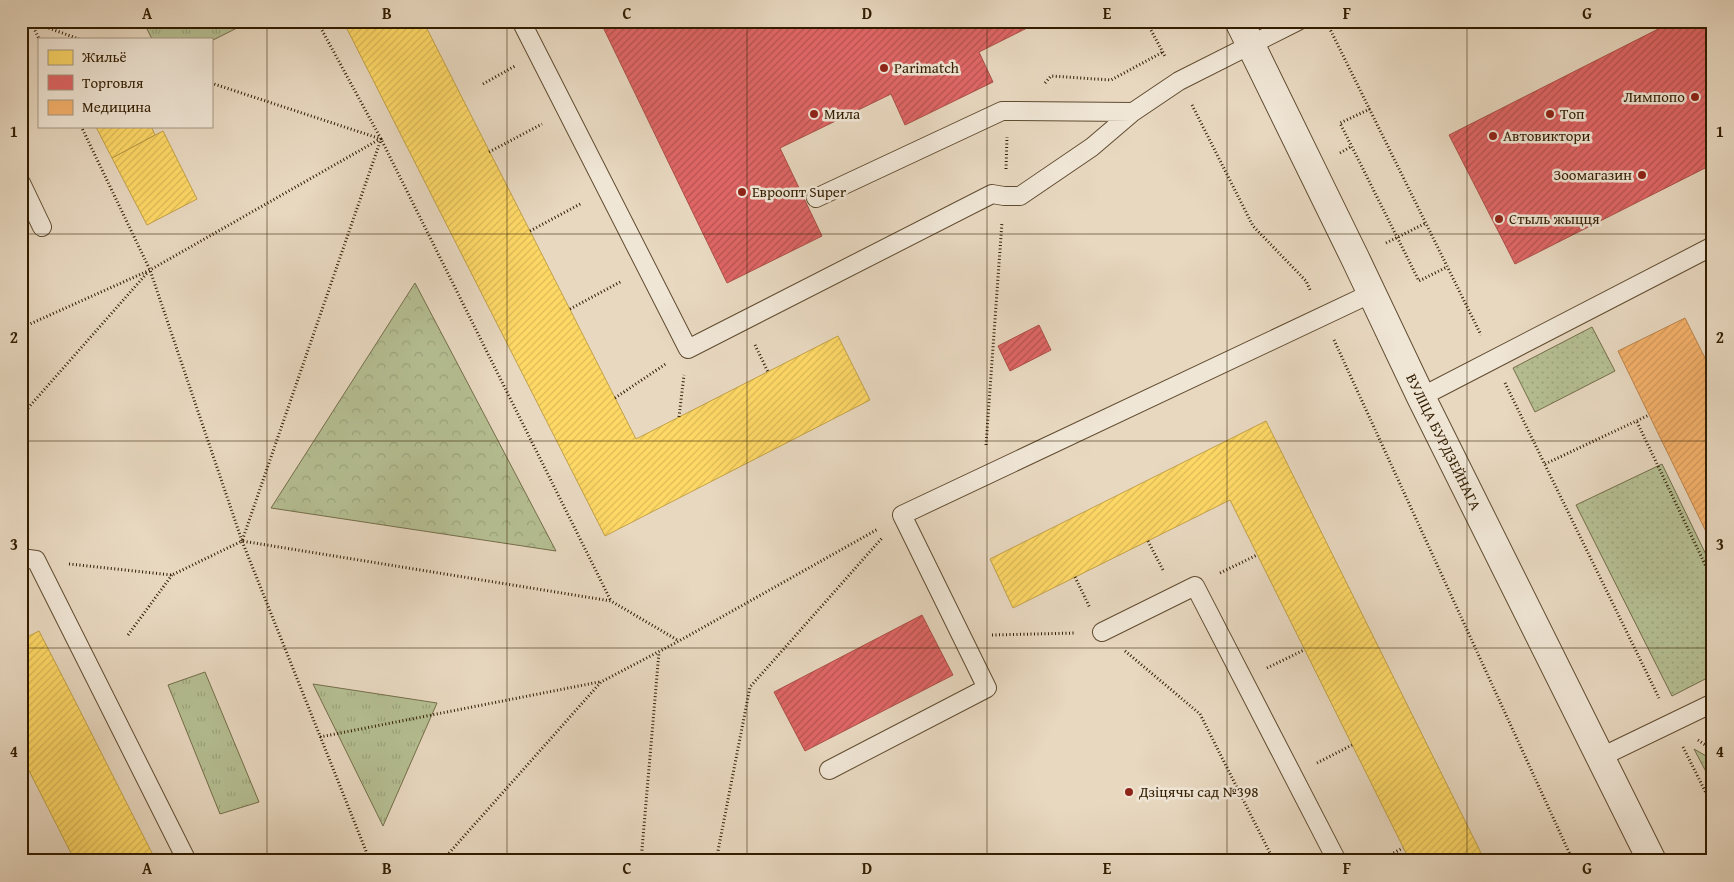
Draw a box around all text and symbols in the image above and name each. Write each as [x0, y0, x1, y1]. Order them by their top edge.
text: A [142, 1, 153, 25]
text: B [382, 1, 392, 25]
text: C [622, 1, 632, 25]
text: D [862, 1, 872, 25]
text: E [1103, 1, 1112, 25]
text: F [1343, 1, 1351, 25]
text: G [1582, 1, 1592, 25]
legend [38, 38, 212, 128]
text: Жильё [81, 46, 127, 67]
place label: Parimatch [894, 57, 960, 78]
marker: Parimatch [878, 62, 890, 74]
text: Торговля [82, 72, 144, 93]
place label: Лимпопо [1624, 86, 1685, 107]
marker: Лимпопо [1689, 91, 1701, 103]
text: Медицина [82, 96, 152, 117]
place label: Мила [824, 103, 861, 124]
place label: Топ [1560, 103, 1585, 124]
marker: Мила [808, 108, 820, 120]
marker: Топ [1544, 108, 1556, 120]
text: 1 [10, 119, 18, 143]
text: 1 [1716, 119, 1724, 143]
place label: Автовиктори [1503, 125, 1590, 146]
marker: Автовиктори [1487, 130, 1499, 142]
place label: Зоомагазин [1553, 164, 1632, 185]
marker: Зоомагазин [1636, 169, 1648, 181]
place label: Евроопт Super [752, 181, 846, 202]
marker: Евроопт Super [736, 186, 748, 198]
place label: Стыль жыцця [1509, 208, 1600, 229]
marker: Стыль жыцця [1493, 213, 1505, 225]
text: 2 [10, 325, 18, 349]
text: 2 [1716, 325, 1724, 349]
street label: ВУЛІЦА БУРДЗЕЙНАГА [1401, 370, 1487, 514]
text: 3 [10, 532, 18, 556]
text: 3 [1716, 532, 1724, 556]
text: 4 [10, 739, 18, 763]
text: 4 [1716, 739, 1724, 763]
place label: Дзіцячы сад №398 [1138, 781, 1258, 802]
marker: Дзіцячы сад №398 [1123, 786, 1135, 798]
text: A [142, 856, 153, 880]
text: B [382, 856, 392, 880]
text: C [622, 856, 632, 880]
text: D [862, 856, 872, 880]
text: E [1103, 856, 1112, 880]
text: F [1343, 856, 1351, 880]
text: G [1582, 856, 1592, 880]

